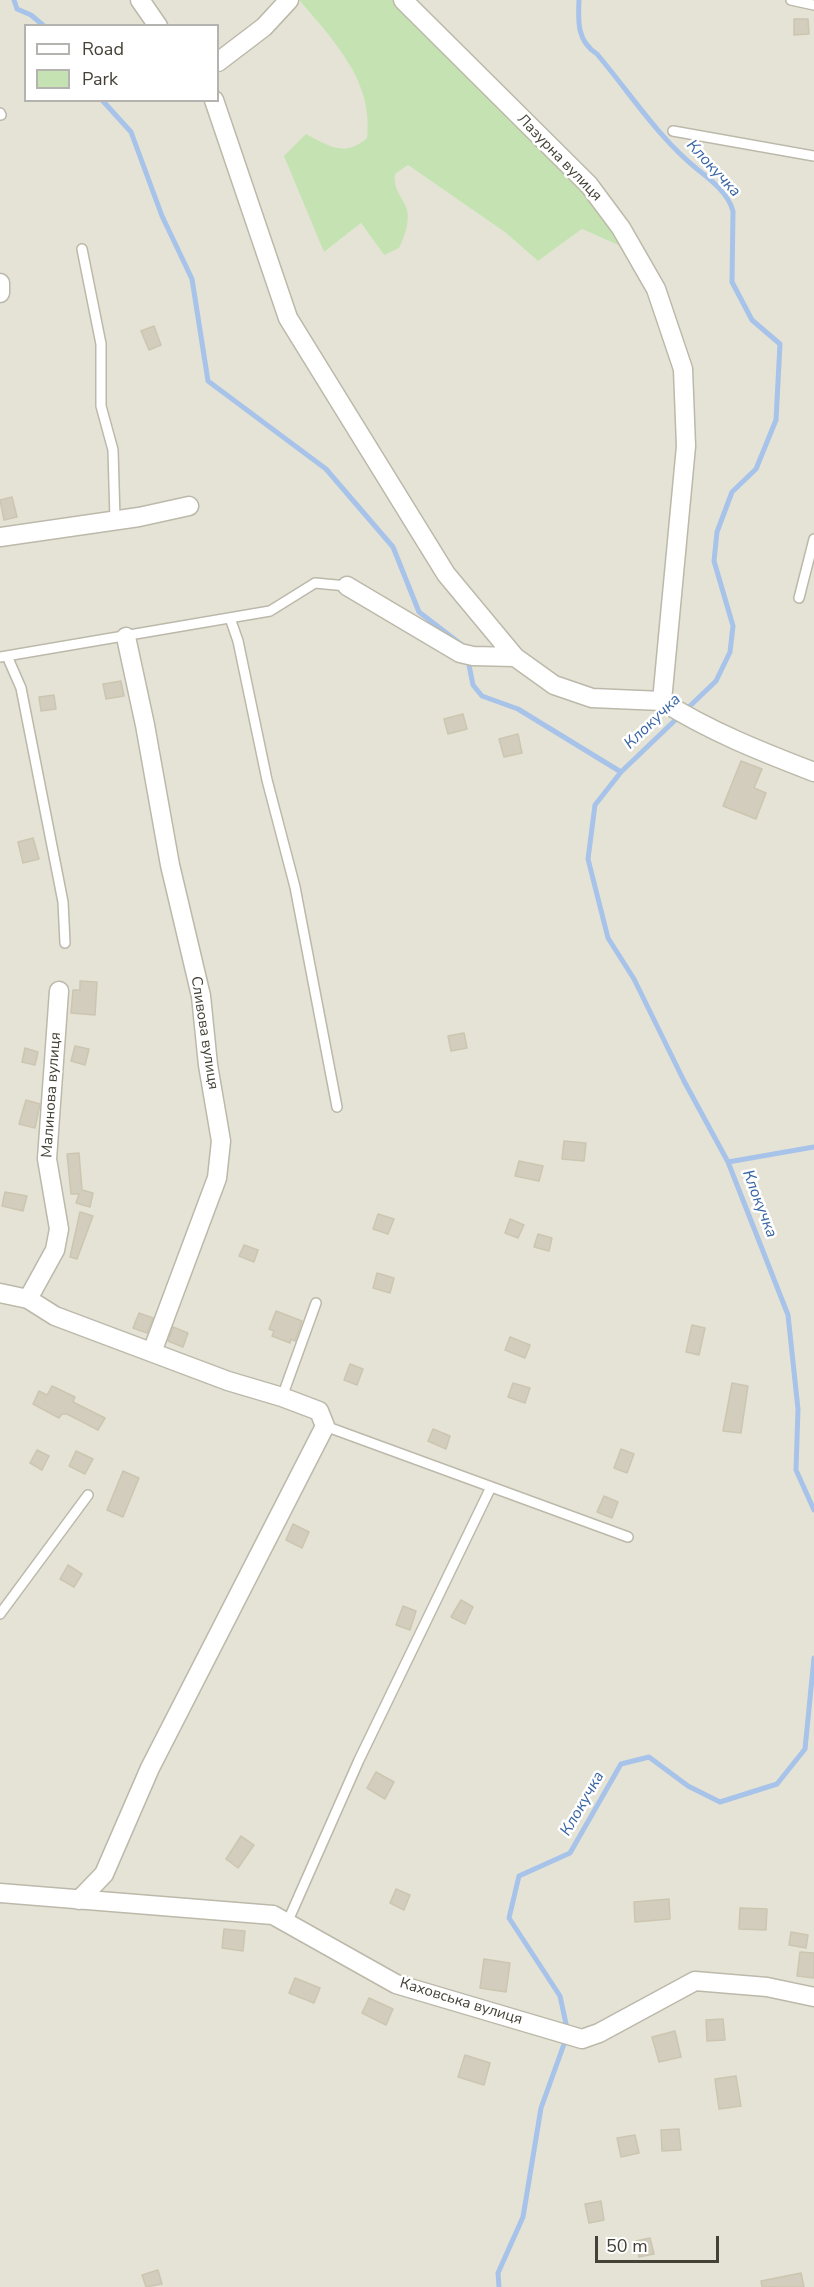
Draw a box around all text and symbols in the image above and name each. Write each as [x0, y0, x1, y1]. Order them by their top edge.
legend [24, 24, 219, 102]
text: Road [82, 37, 124, 61]
text: Park [82, 67, 118, 91]
street label: Лазурна вулиця [513, 111, 605, 205]
water label: Клокучка [682, 136, 744, 202]
water label: Клокучка [621, 690, 685, 754]
street label: Сливова вулиця [186, 975, 222, 1091]
street label: Малинова вулиця [39, 1032, 65, 1158]
water label: Клокучка [737, 1167, 781, 1241]
water label: Клокучка [557, 1768, 609, 1840]
street label: Каховська вулиця [398, 1975, 524, 2029]
scale bar [598, 2224, 722, 2262]
text: 50 m [606, 2234, 648, 2258]

